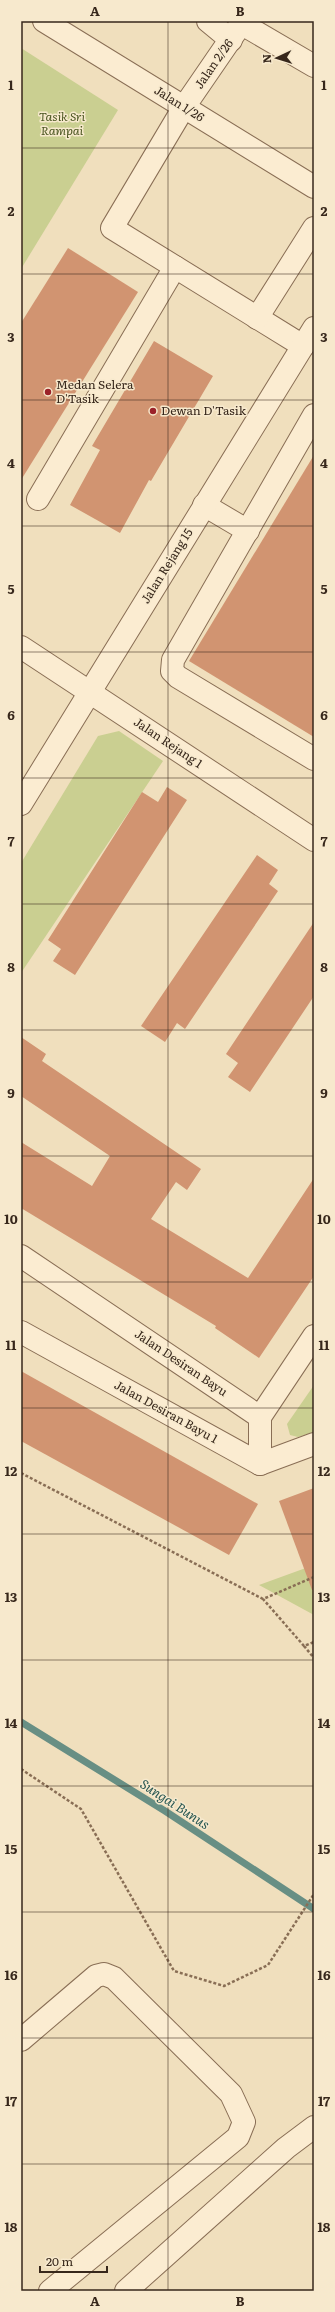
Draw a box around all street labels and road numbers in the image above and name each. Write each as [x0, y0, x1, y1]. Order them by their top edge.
street label: Jalan 2/26 [189, 34, 237, 92]
street label: Jalan 1/26 [151, 81, 208, 126]
street label: Jalan Rejang 15 [136, 524, 197, 607]
street label: Jalan Rejang 1 [130, 712, 207, 772]
street label: Jalan Desiran Bayu [131, 1324, 232, 1400]
street label: Jalan Desiran Bayu 1 [111, 1375, 222, 1447]

